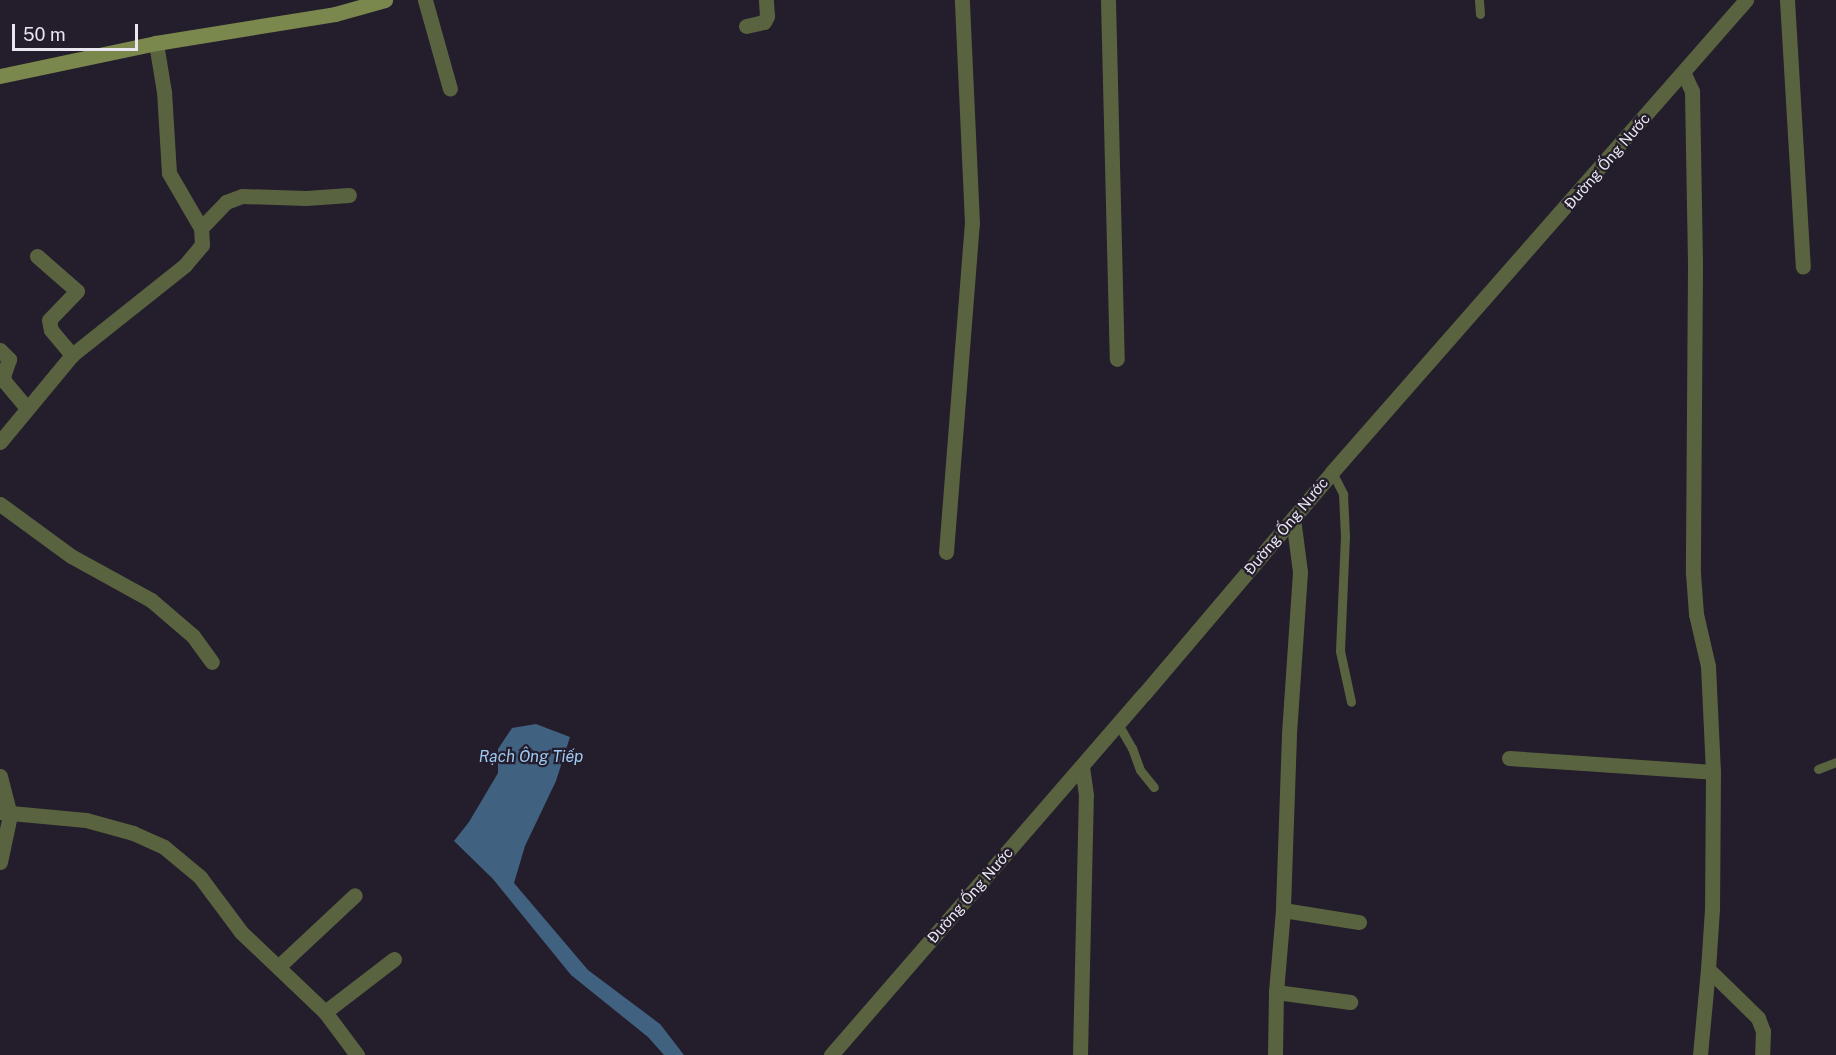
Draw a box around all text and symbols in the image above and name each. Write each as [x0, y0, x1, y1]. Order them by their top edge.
scale bar [15, 12, 141, 50]
text: 50 m [23, 24, 66, 45]
street label: Đường Ống Nước [1561, 109, 1653, 213]
street label: Đường Ống Nước [1240, 474, 1332, 578]
water label: Rạch Ông Tiếp [479, 747, 583, 767]
street label: Đường Ống Nước [924, 843, 1016, 947]

